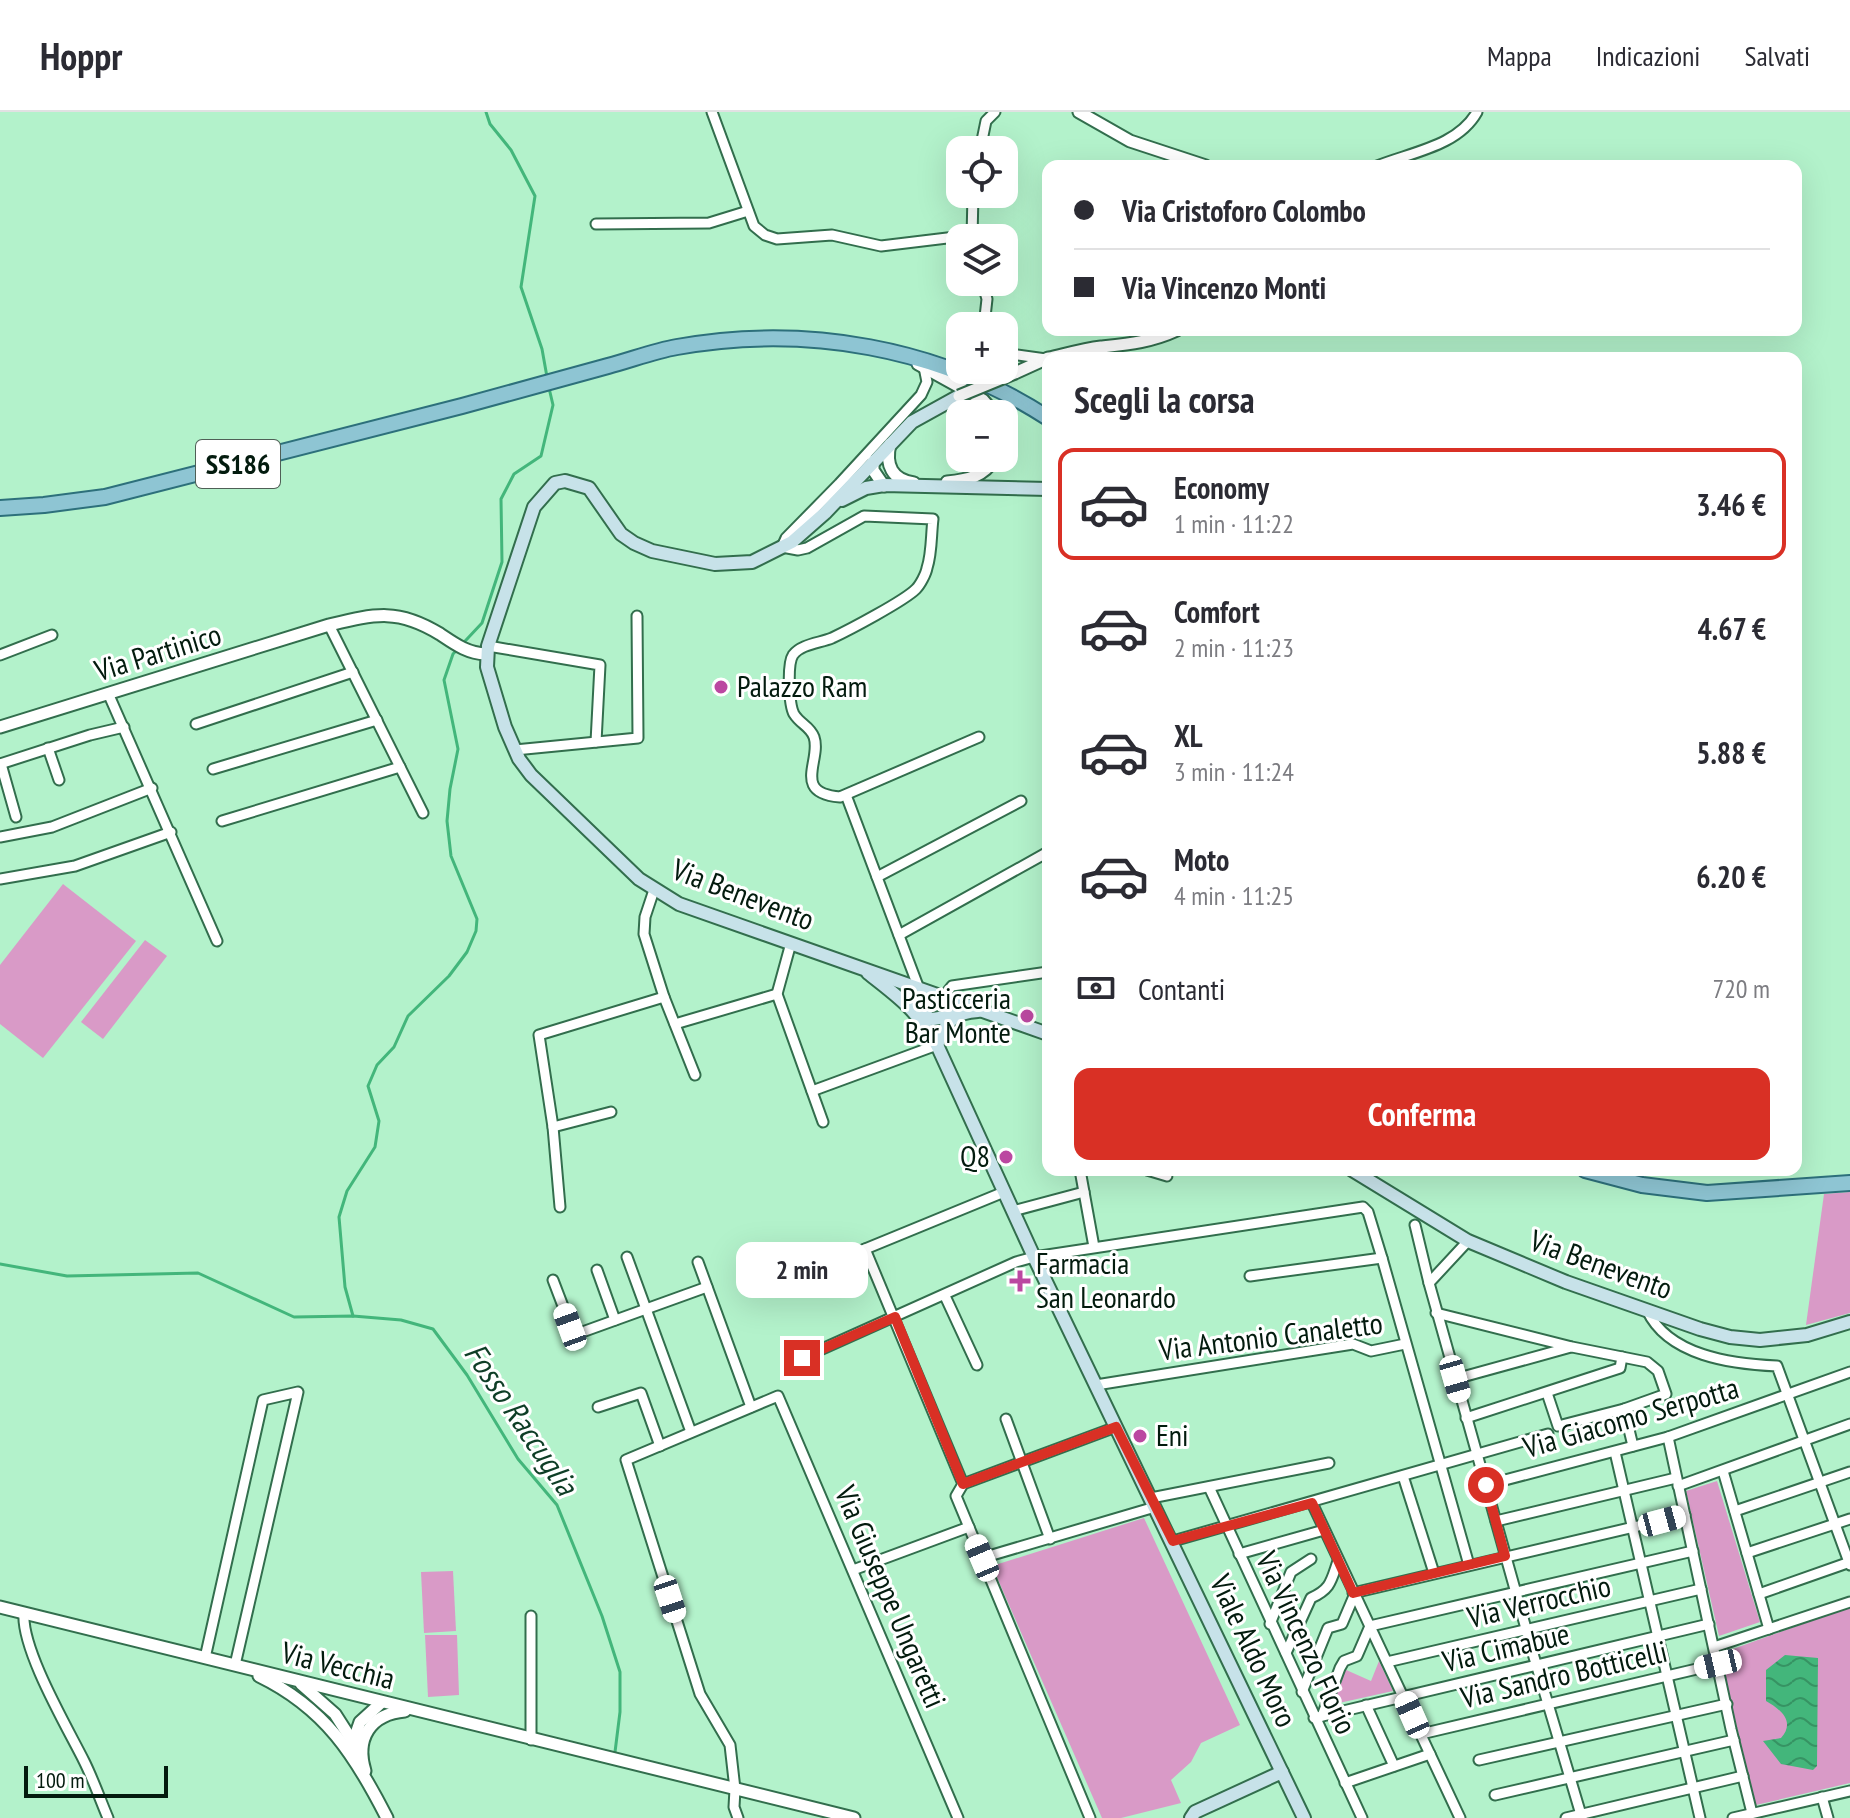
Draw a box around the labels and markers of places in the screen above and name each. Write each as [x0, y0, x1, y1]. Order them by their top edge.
place label: Palazzo Ram [737, 666, 867, 705]
marker: Palazzo Ram [712, 678, 730, 696]
place label: Pasticceria Bar Monte [902, 978, 1011, 1051]
marker: Pasticceria Bar Monte [1018, 1007, 1036, 1025]
place label: Q8 [960, 1136, 990, 1175]
marker: Q8 [997, 1148, 1015, 1166]
place label: Farmacia San Leonardo [1036, 1243, 1176, 1316]
marker: Farmacia San Leonardo [1011, 1272, 1029, 1290]
place label: Eni [1156, 1415, 1189, 1454]
marker: Eni [1131, 1427, 1149, 1445]

